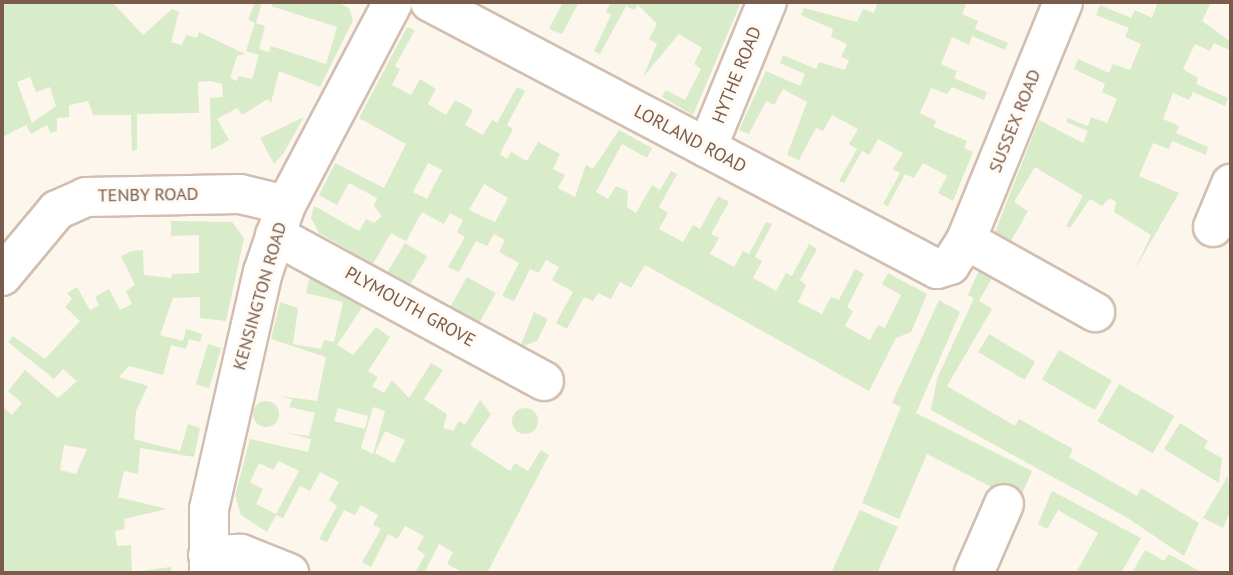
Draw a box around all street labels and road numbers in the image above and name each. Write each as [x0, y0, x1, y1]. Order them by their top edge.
street label: HYTHE ROAD [708, 23, 766, 127]
street label: SUSSEX ROAD [984, 66, 1046, 176]
street label: LORLAND ROAD [630, 100, 750, 178]
street label: TENBY ROAD [97, 183, 199, 207]
street label: KENSINGTON ROAD [229, 219, 291, 373]
street label: PLYMOUTH GROVE [341, 262, 479, 352]

